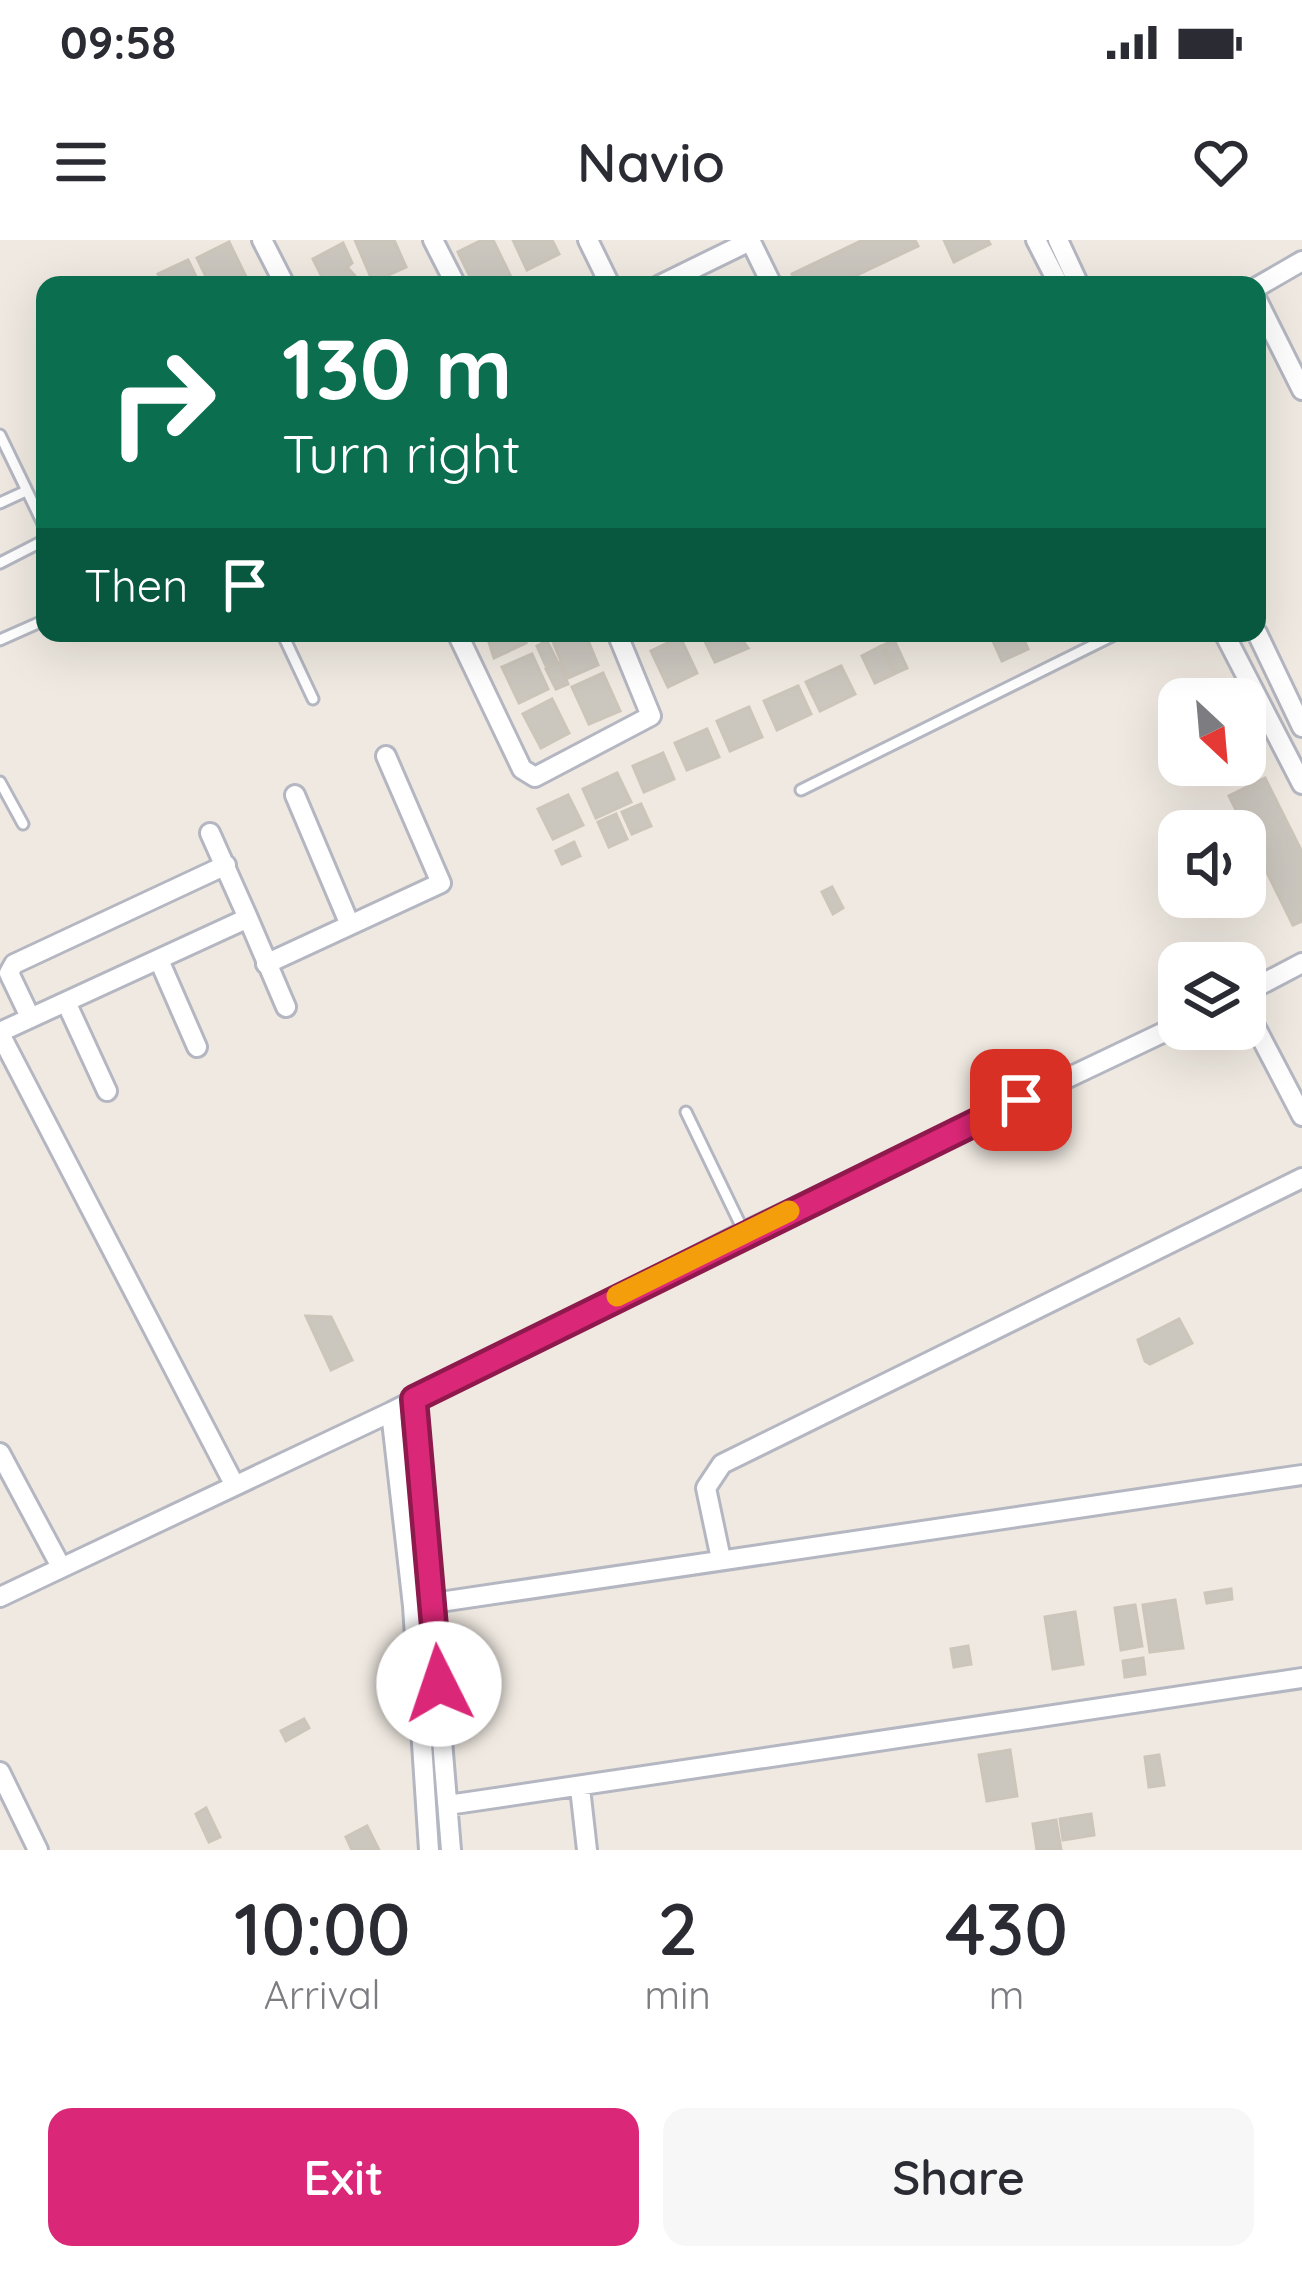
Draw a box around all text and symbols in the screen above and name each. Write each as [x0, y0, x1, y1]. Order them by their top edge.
text: 09:58 [60, 14, 176, 70]
text: Navio [577, 128, 725, 196]
icon: menu [48, 129, 114, 195]
icon: heart [1188, 129, 1254, 195]
text: 130 m [282, 315, 512, 420]
icon: right [84, 324, 240, 480]
text: Turn right [282, 419, 521, 487]
icon: arrive [212, 552, 278, 618]
text: Then [84, 557, 188, 613]
north arrow [1158, 678, 1266, 786]
map controls [1158, 678, 1266, 1050]
button: sound [1158, 810, 1266, 918]
button: layers [1158, 942, 1266, 1050]
pin [970, 1049, 1072, 1151]
icon: arrive [988, 1067, 1054, 1133]
position arrow [376, 1621, 502, 1747]
text: 10:00 [234, 1883, 410, 1973]
text: 2 [657, 1883, 698, 1973]
text: 430 [945, 1883, 1068, 1973]
text: Arrival [264, 1970, 381, 2019]
text: min [644, 1970, 711, 2019]
text: m [989, 1970, 1024, 2019]
button: Exit [48, 2108, 639, 2246]
button: Share [663, 2108, 1254, 2246]

